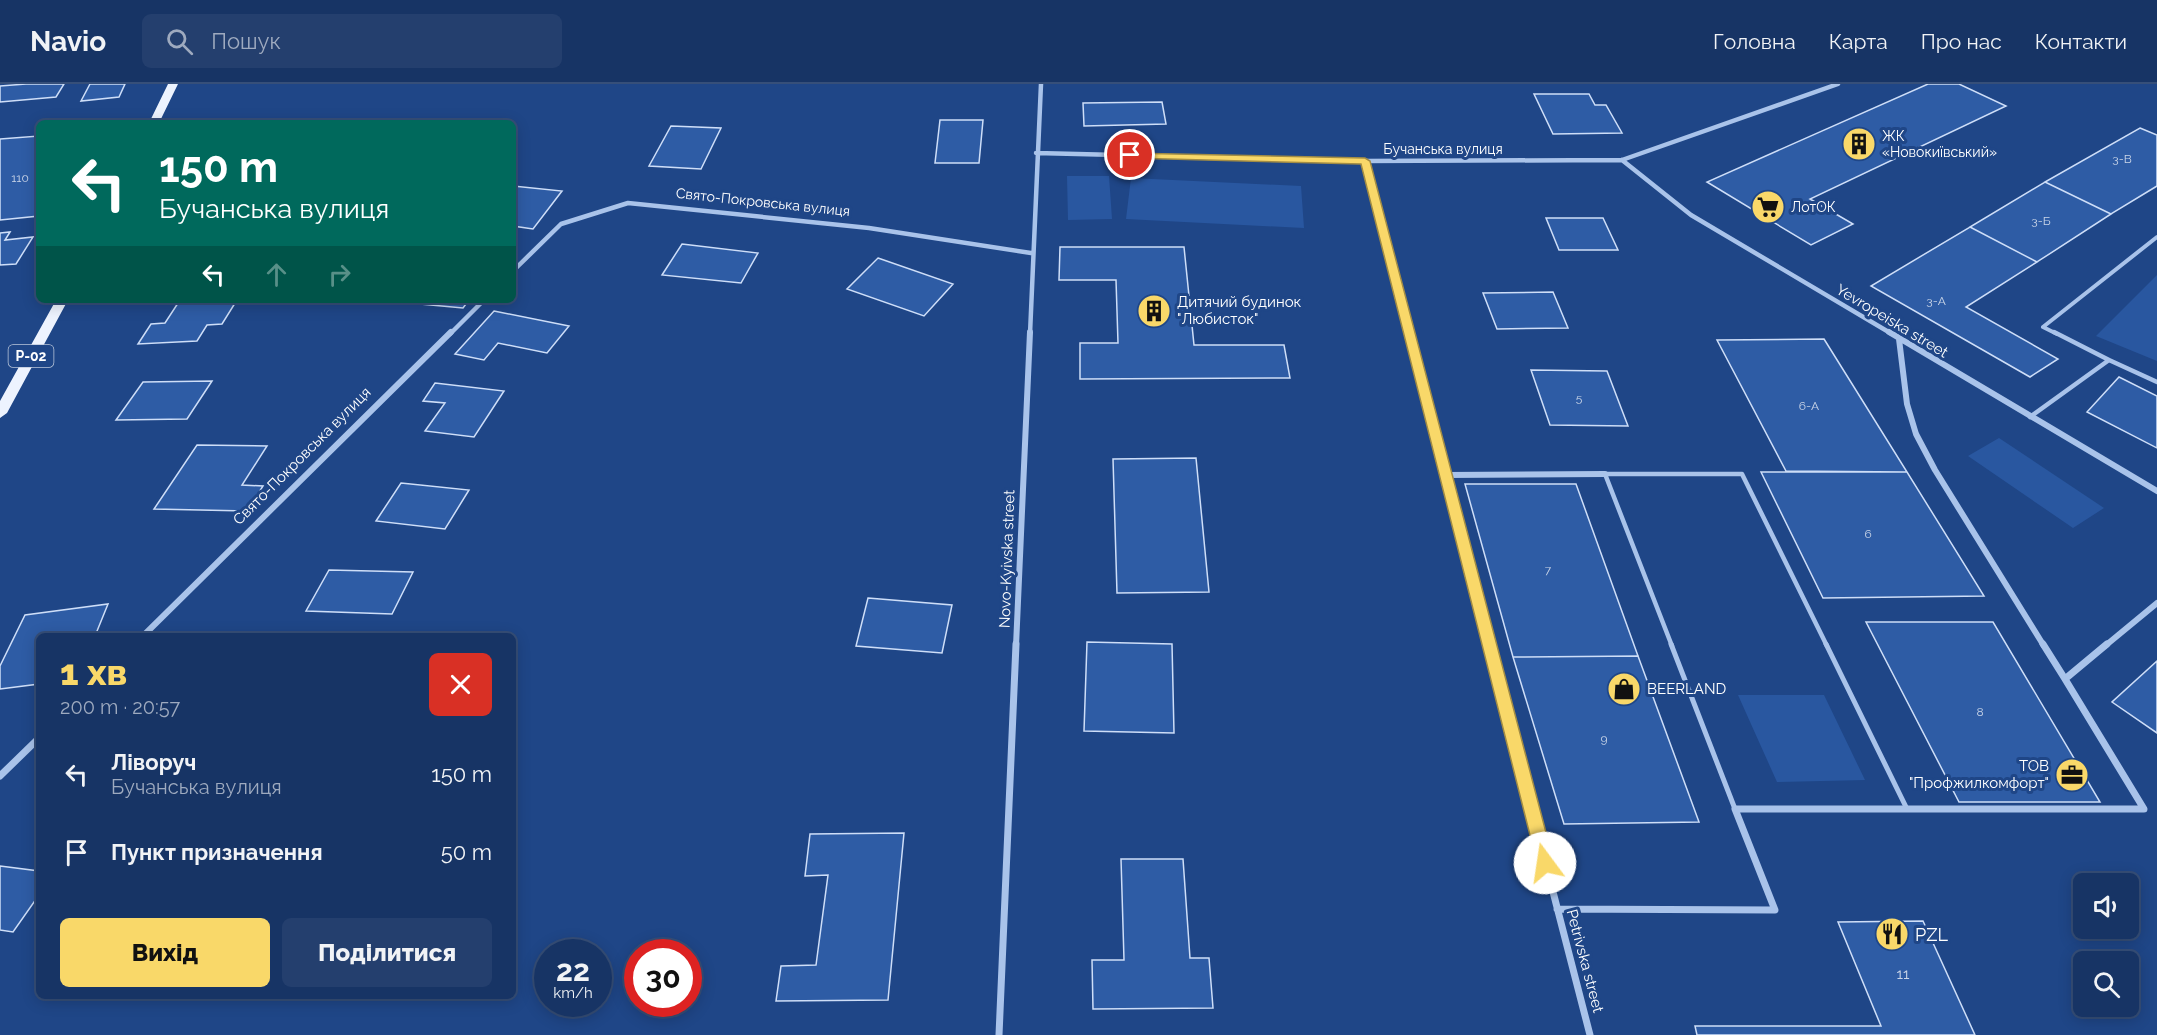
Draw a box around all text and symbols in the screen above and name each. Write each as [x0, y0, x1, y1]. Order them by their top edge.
search box [142, 14, 562, 68]
text: Navio [30, 25, 106, 58]
icon: search [163, 25, 196, 58]
text: Пошук [211, 28, 281, 54]
text: Головна [1713, 29, 1796, 54]
text: Карта [1829, 29, 1888, 54]
text: Про нас [1921, 29, 2002, 54]
text: Контакти [2035, 29, 2127, 54]
building icon: ЖК «Новокиївський» [1841, 126, 1877, 162]
place label: ЖК «Новокиївський» [1882, 128, 1997, 160]
pin [1104, 129, 1155, 180]
icon: arrive [1113, 138, 1146, 171]
street label: Бучанська вулиця [1383, 141, 1503, 157]
text: 150 m [159, 143, 278, 192]
icon: left [60, 144, 138, 222]
house number: 3-В [2112, 152, 2132, 166]
house number: 110 [11, 171, 29, 185]
street label: Свято-Покровська вулиця [675, 185, 851, 219]
supermarket icon: ЛотОК [1750, 189, 1786, 225]
text: Бучанська вулиця [159, 193, 389, 224]
place label: ЛотОК [1791, 199, 1836, 215]
house number: 3-Б [2031, 214, 2051, 228]
icon: left [197, 258, 230, 291]
icon: ahead [260, 258, 293, 291]
icon: right [323, 258, 356, 291]
street label: Yevropeiska street [1833, 281, 1951, 361]
building icon: Дитячий будинок "Любисток" [1136, 293, 1172, 329]
place label: Дитячий будинок "Любисток" [1177, 293, 1302, 328]
house number: 3-А [1926, 294, 1946, 308]
road number: Р-02 [9, 345, 54, 367]
street label: Свято-Покровська вулиця [229, 383, 375, 529]
house number: 5 [1576, 391, 1583, 405]
house number: 6-А [1799, 399, 1819, 413]
street label: Novo-Kyivska street [996, 490, 1018, 628]
house number: 6 [1864, 527, 1872, 541]
house number: 7 [1545, 563, 1552, 577]
text: 1 хв [60, 651, 127, 693]
button: close [429, 653, 492, 716]
shop icon: BEERLAND [1606, 671, 1642, 707]
place label: BEERLAND [1647, 680, 1727, 698]
text: 200 m · 20:57 [60, 695, 180, 719]
house number: 8 [1976, 705, 1984, 719]
house number: 9 [1600, 732, 1608, 746]
text: Ліворуч [111, 749, 196, 775]
place label: ТОВ "Профжилкомфорт" [1909, 757, 2049, 792]
office icon: ТОВ "Профжилкомфорт" [2054, 757, 2090, 793]
icon: left [60, 758, 93, 791]
text: 150 m [431, 761, 492, 787]
text: Бучанська вулиця [111, 775, 282, 799]
position arrow [1513, 831, 1577, 895]
icon: arrive [60, 836, 93, 869]
text: Пункт призначення [111, 839, 323, 865]
text: 50 m [441, 839, 492, 865]
map controls [2073, 873, 2139, 1017]
button: sound [2073, 873, 2139, 939]
street label: Petrivska street [1563, 907, 1607, 1015]
restaurant icon: PZL [1874, 916, 1910, 952]
button: Вихід [60, 918, 270, 987]
button: Поділитися [282, 918, 492, 987]
place label: PZL [1915, 924, 1949, 945]
speed limit sign: 30 [624, 939, 702, 1017]
button: search [2073, 951, 2139, 1017]
text: 22 [556, 953, 590, 988]
house number: 11 [1897, 965, 1910, 983]
text: km/h [553, 984, 593, 1002]

